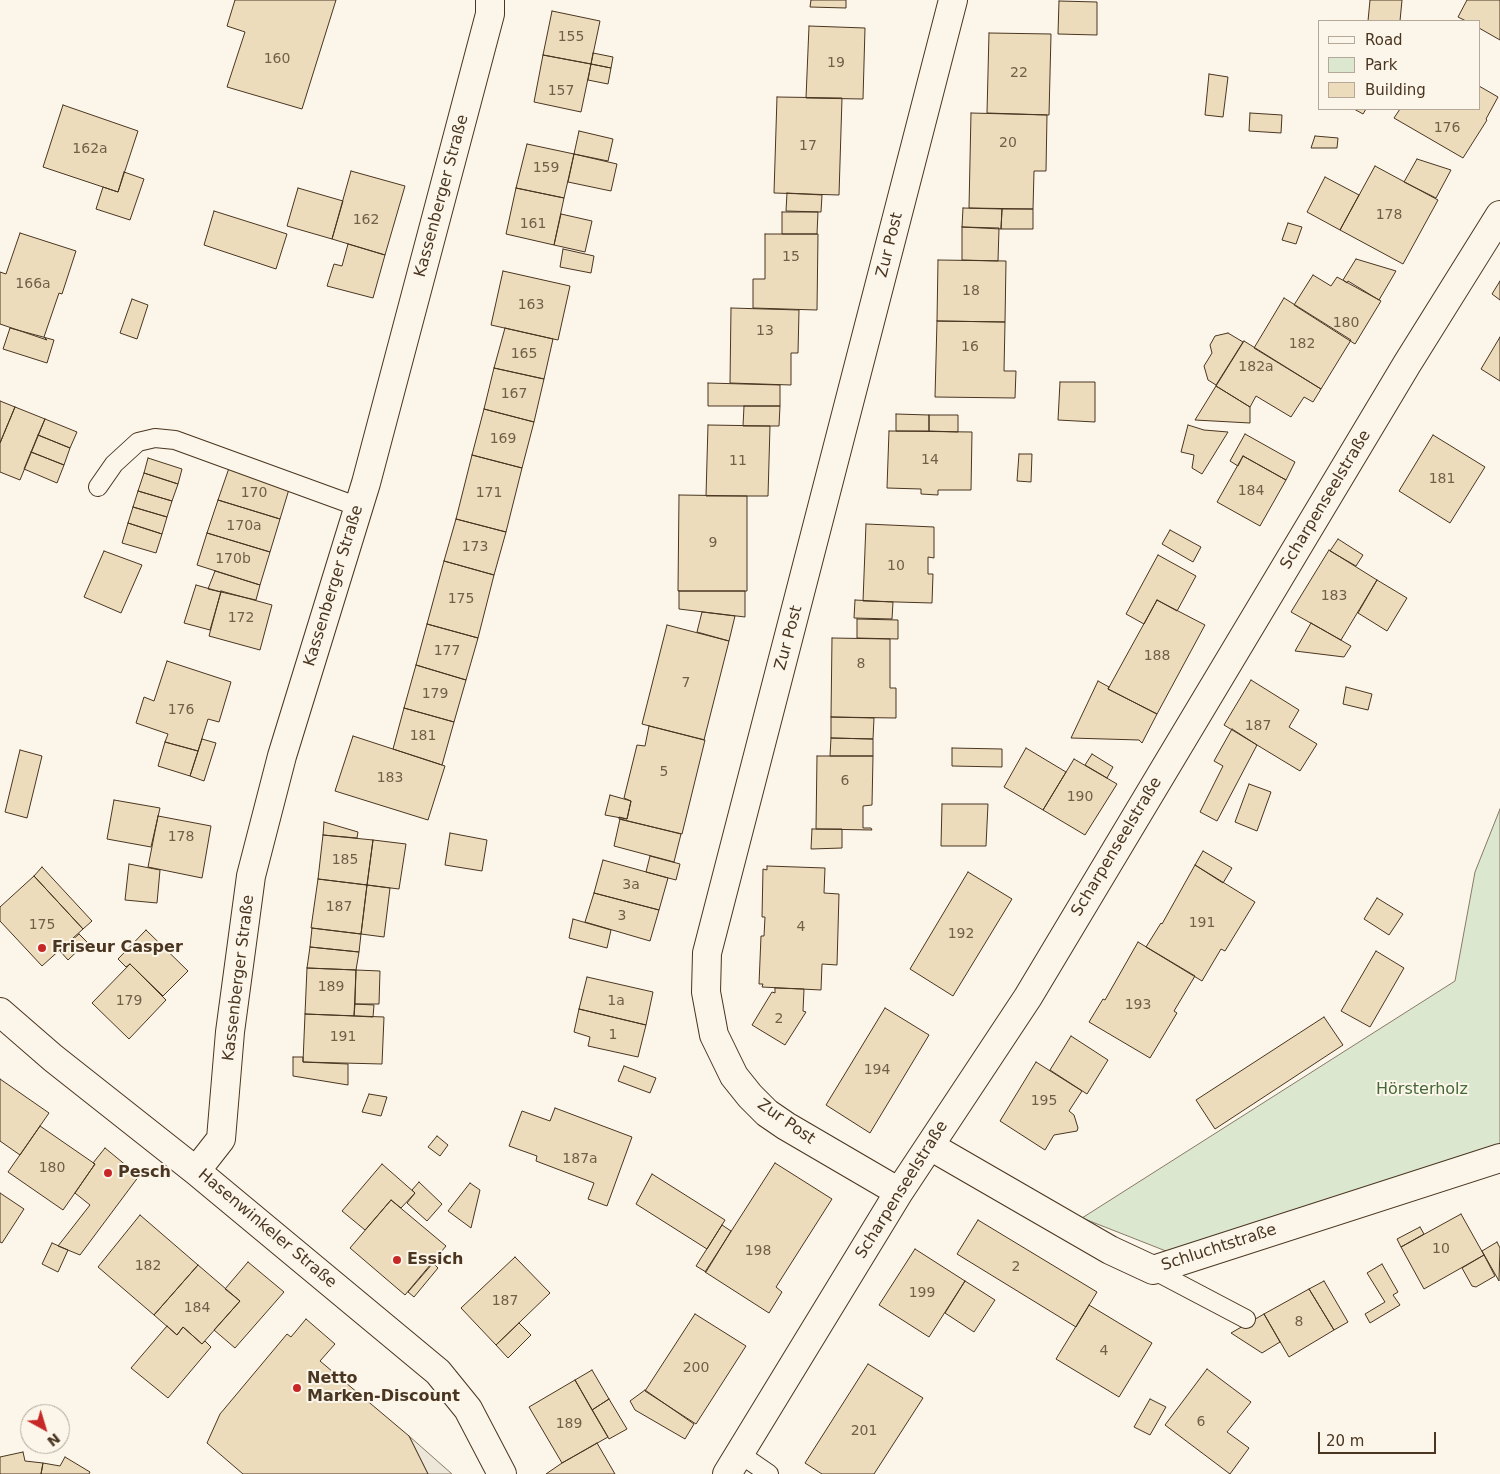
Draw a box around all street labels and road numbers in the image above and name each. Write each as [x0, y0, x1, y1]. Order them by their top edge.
street label: Kassenberger Straße [411, 113, 473, 279]
street label: Zur Post [873, 211, 907, 279]
street label: Scharpenseelstraße [1277, 427, 1375, 573]
street label: Kassenberger Straße [300, 503, 368, 669]
street label: Zur Post [771, 604, 807, 672]
street label: Scharpenseelstraße [1068, 774, 1166, 920]
street label: Kassenberger Straße [219, 894, 259, 1062]
street label: Zur Post [753, 1095, 819, 1149]
street label: Scharpenseelstraße [852, 1117, 952, 1263]
street label: Hasenwinkeler Straße [194, 1165, 340, 1293]
street label: Schluchtstraße [1159, 1220, 1279, 1276]

